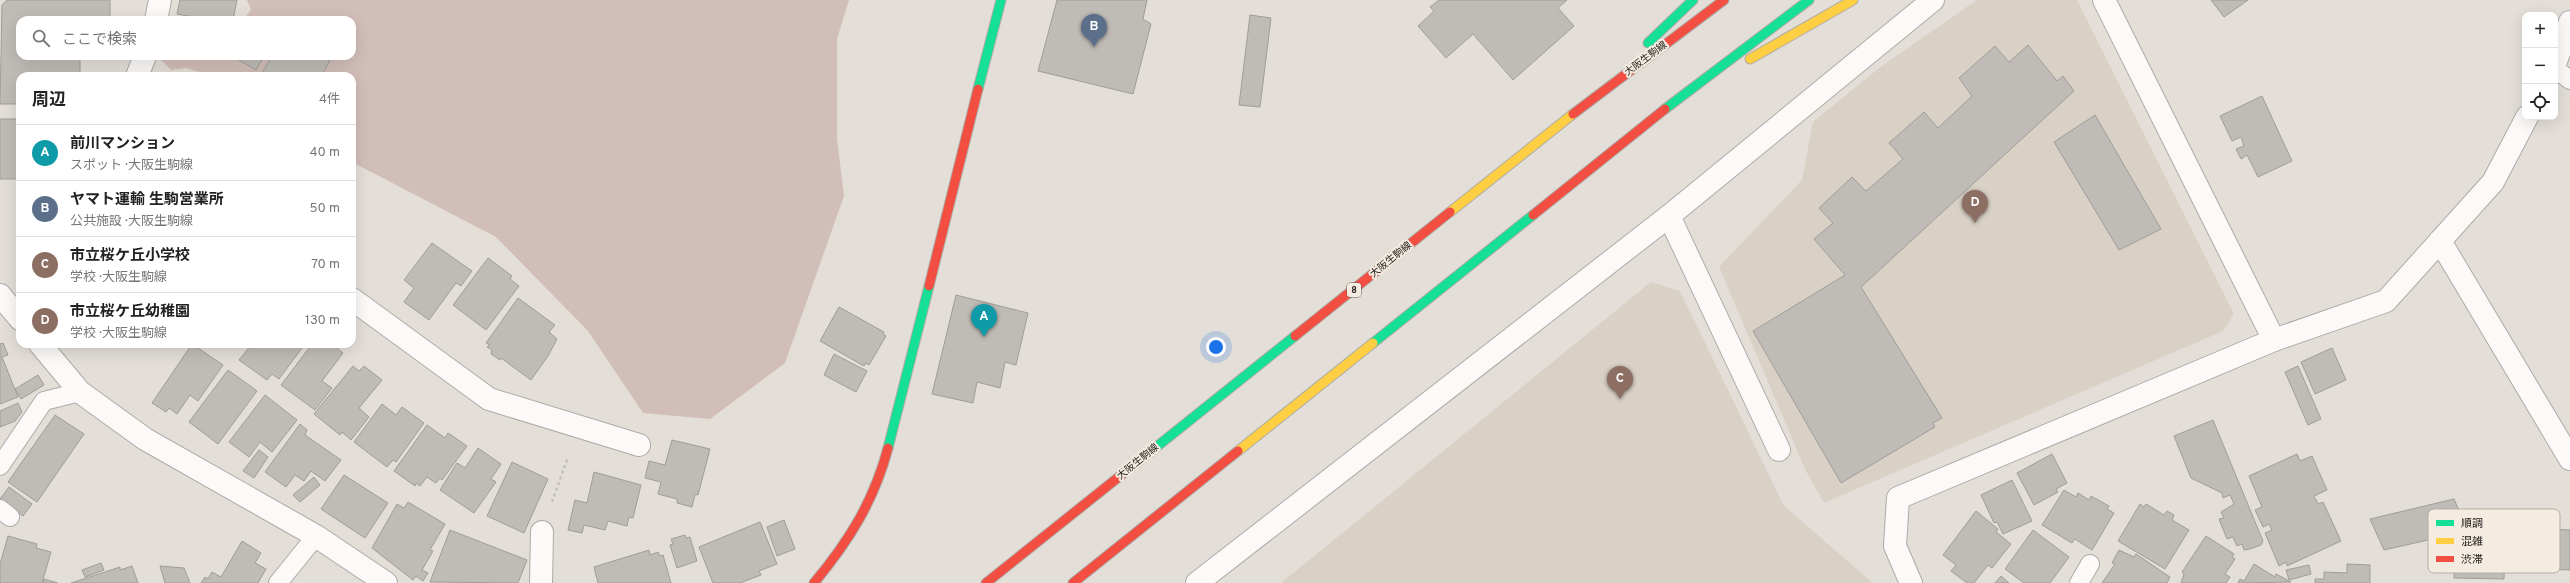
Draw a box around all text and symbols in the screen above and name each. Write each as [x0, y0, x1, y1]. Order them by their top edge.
map controls [2522, 12, 2558, 120]
button: + [2522, 12, 2558, 48]
pin: B [1081, 14, 1107, 47]
search box [16, 16, 356, 60]
icon: search [30, 27, 52, 49]
text: ここで検索 [62, 31, 137, 50]
street label: 大阪生駒線 [1622, 39, 1670, 79]
button: − [2522, 48, 2558, 84]
button: locate [2522, 84, 2558, 120]
text: 周辺 [32, 90, 66, 112]
text: 4件 [319, 92, 340, 108]
text: 前川マンション [70, 135, 175, 154]
text: A [40, 145, 50, 161]
text: 40 m [310, 145, 340, 161]
text: スポット · 大阪生駒線 [70, 158, 193, 174]
pin: D [1962, 190, 1988, 223]
text: ヤマト運輸 生駒営業所 [70, 191, 224, 210]
text: B [41, 201, 49, 217]
text: 50 m [310, 201, 340, 217]
text: 公共施設 · 大阪生駒線 [70, 214, 193, 230]
street label: 大阪生駒線 [1367, 239, 1415, 281]
text: 市立桜ケ丘小学校 [70, 247, 190, 266]
text: C [41, 257, 49, 273]
text: 70 m [311, 257, 340, 273]
text: 学校 · 大阪生駒線 [70, 270, 167, 286]
road number: 8 [1347, 283, 1361, 297]
text: 市立桜ケ丘幼稚園 [70, 303, 190, 322]
pin: A [971, 304, 997, 337]
text: D [40, 313, 50, 329]
text: 130 m [305, 313, 340, 329]
text: 学校 · 大阪生駒線 [70, 326, 167, 342]
your location [1206, 337, 1226, 357]
pin: C [1607, 366, 1633, 399]
street label: 大阪生駒線 [1114, 441, 1162, 483]
legend [2428, 509, 2560, 573]
text: 順調 [2461, 517, 2483, 531]
text: 混雑 [2461, 535, 2483, 549]
text: 渋滞 [2461, 553, 2483, 567]

